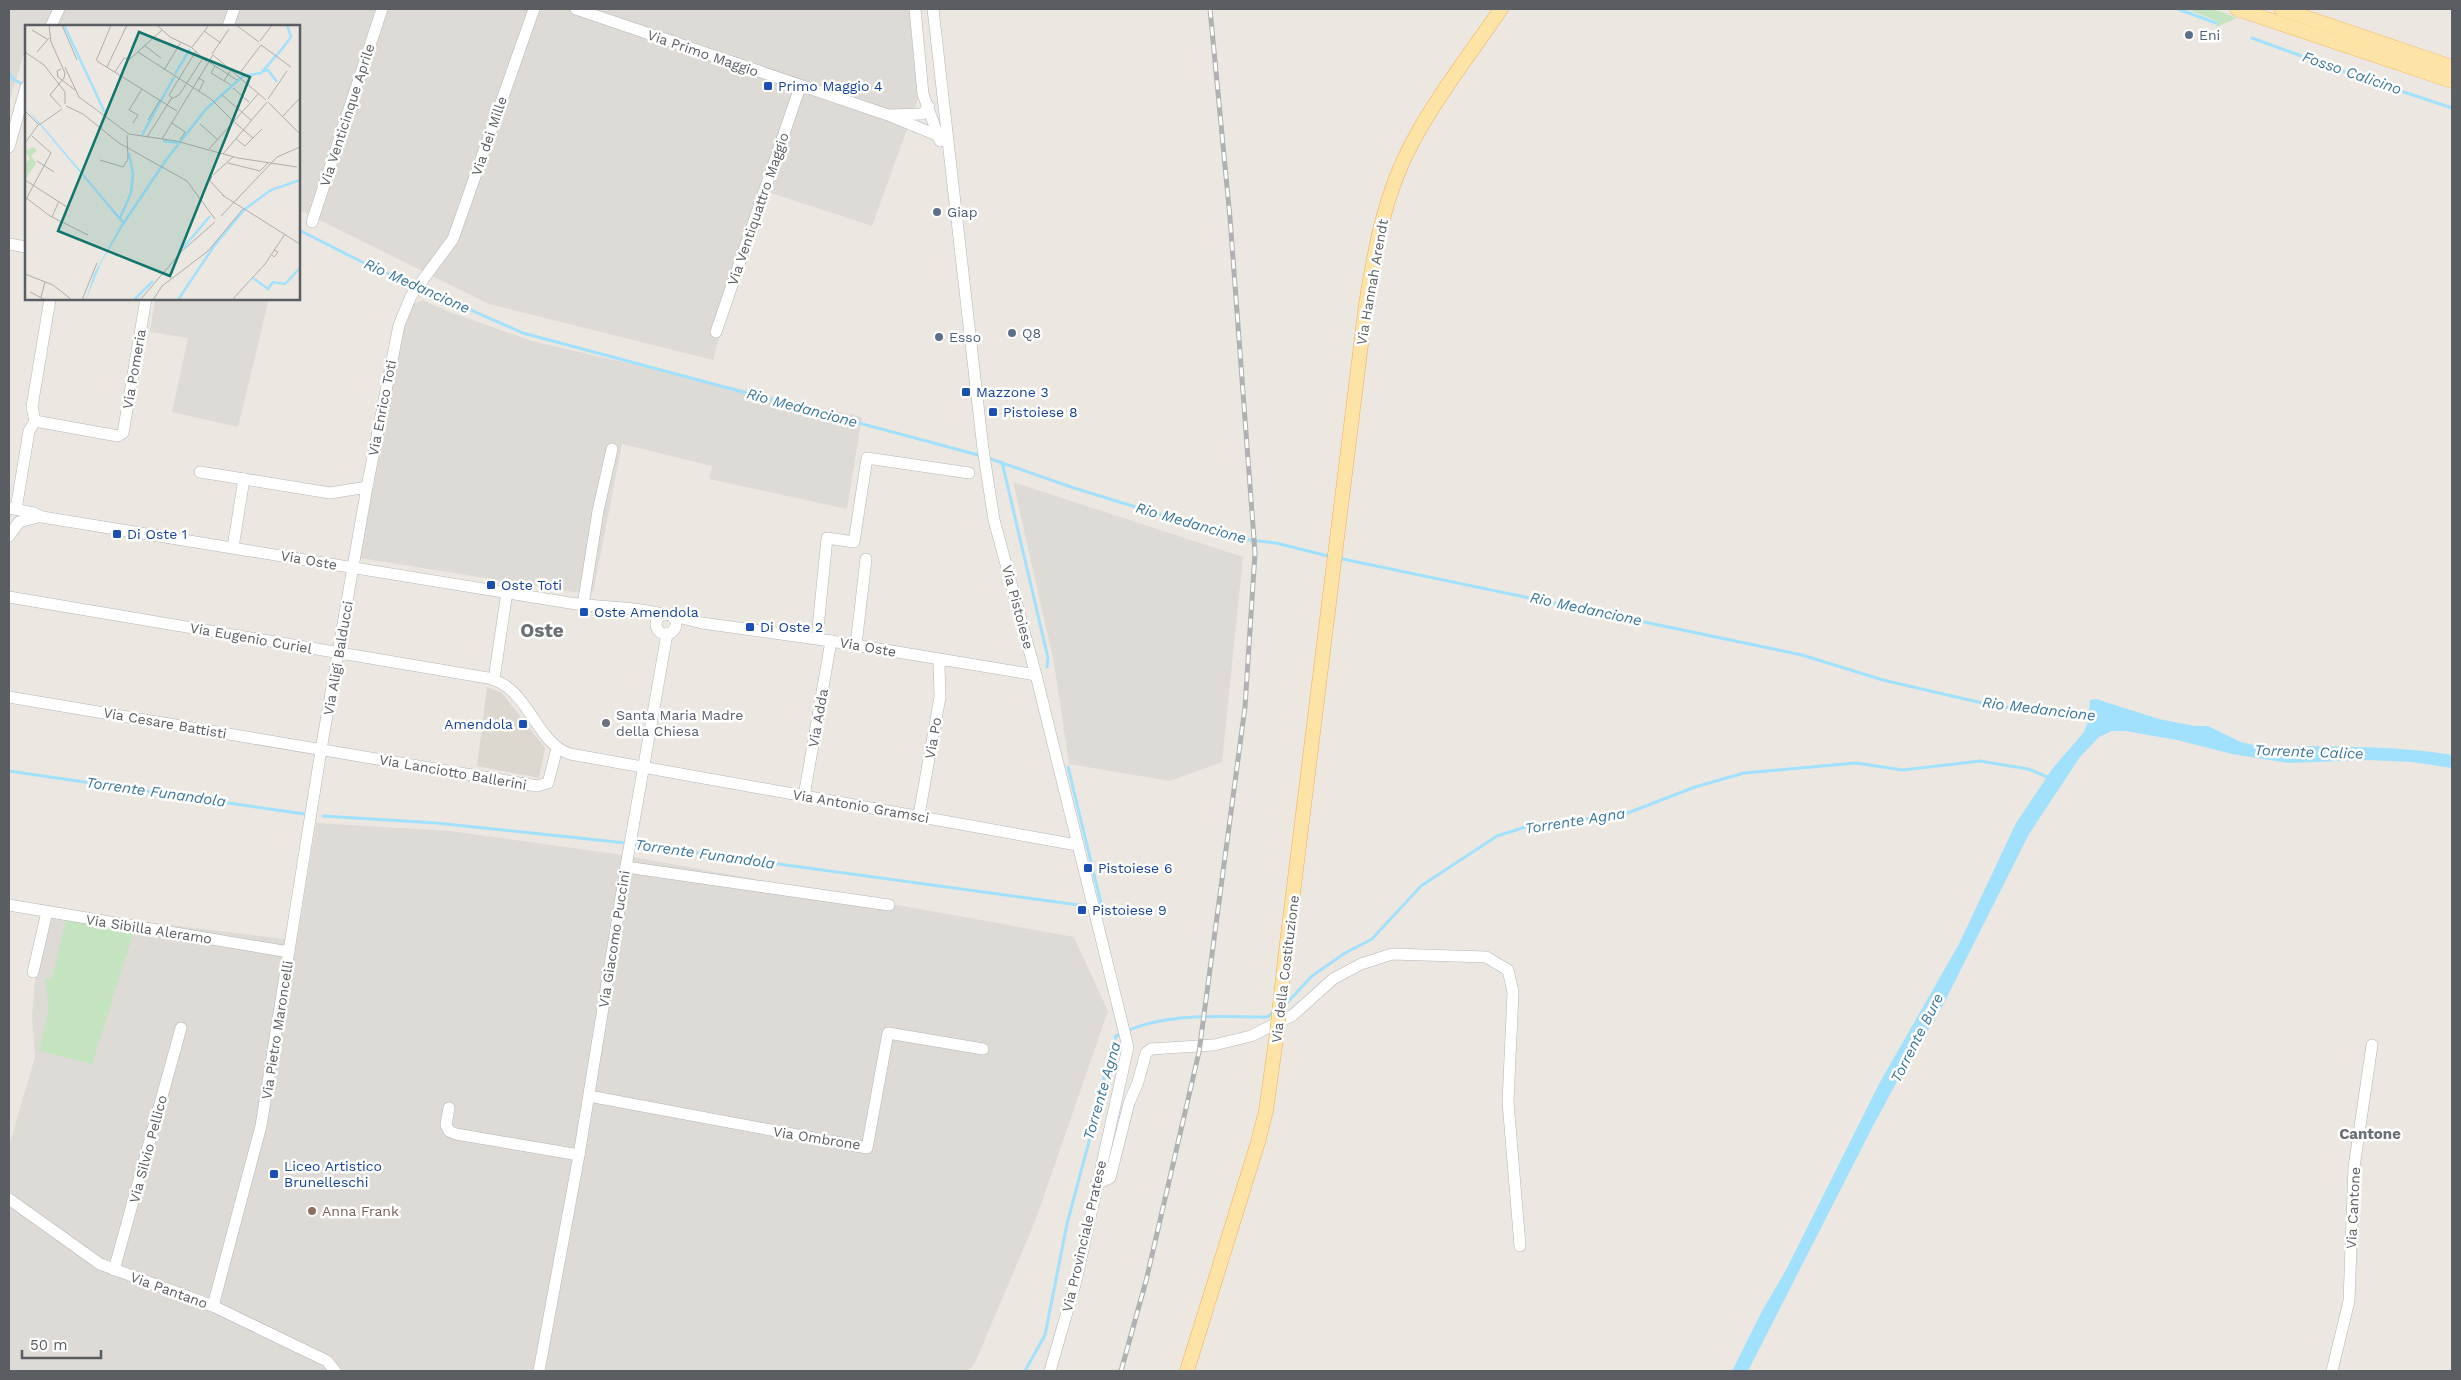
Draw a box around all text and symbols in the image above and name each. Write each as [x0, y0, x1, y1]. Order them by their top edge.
inset map [25, 25, 300, 300]
street label: Via Primo Maggio [645, 26, 761, 80]
place label: Eni [2199, 27, 2220, 43]
marker: Eni [2183, 29, 2195, 41]
street label: Via Venticinque Aprile [316, 42, 378, 188]
water label: Fosso Calicino [2300, 48, 2404, 98]
place label: Primo Maggio 4 [778, 78, 883, 94]
marker: Primo Maggio 4 [762, 80, 774, 92]
street label: Via dei Mille [468, 94, 510, 178]
street label: Via Ventiquattro Maggio [724, 130, 792, 288]
place label: Giap [947, 204, 978, 220]
marker: Giap [931, 206, 943, 218]
street label: Via Hannah Arendt [1353, 218, 1391, 346]
water label: Rio Medancione [361, 255, 473, 317]
place label: Q8 [1022, 325, 1041, 341]
marker: Q8 [1006, 327, 1018, 339]
street label: Via Pomeria [119, 328, 149, 410]
place label: Esso [949, 329, 981, 345]
marker: Esso [933, 331, 945, 343]
street label: Via Enrico Toti [365, 359, 399, 457]
place label: Mazzone 3 [976, 384, 1049, 400]
water label: Rio Medancione [745, 385, 859, 431]
marker: Mazzone 3 [960, 386, 972, 398]
place label: Pistoiese 8 [1003, 404, 1078, 420]
marker: Pistoiese 8 [987, 406, 999, 418]
water label: Rio Medancione [1134, 499, 1248, 547]
place label: Di Oste 1 [127, 526, 187, 542]
marker: Di Oste 1 [111, 528, 123, 540]
street label: Via Oste [280, 547, 338, 573]
street label: Via Pistoiese [999, 563, 1037, 651]
place label: Oste Toti [501, 577, 562, 593]
marker: Oste Toti [485, 579, 497, 591]
water label: Rio Medancione [1528, 588, 1644, 630]
street label: Via Aligi Balducci [320, 599, 356, 717]
place label: Oste Amendola [594, 604, 699, 620]
marker: Oste Amendola [578, 606, 590, 618]
street label: Via Eugenio Curiel [189, 619, 314, 657]
district label: Oste [520, 619, 564, 642]
place label: Di Oste 2 [760, 619, 823, 635]
marker: Di Oste 2 [744, 621, 756, 633]
street label: Via Oste [839, 634, 897, 660]
street label: Via Adda [805, 687, 831, 749]
water label: Rio Medancione [1981, 693, 2097, 725]
street label: Via Cesare Battisti [102, 704, 228, 742]
place label: Santa Maria Madre della Chiesa [616, 707, 743, 739]
place label: Amendola [444, 716, 513, 732]
street label: Via Po [921, 716, 945, 760]
marker: Santa Maria Madre della Chiesa [600, 717, 612, 729]
marker: Amendola [517, 718, 529, 730]
water label: Torrente Calice [2254, 741, 2364, 763]
street label: Via Lanciotto Ballerini [378, 751, 528, 793]
water label: Torrente Funandola [85, 773, 227, 811]
street label: Via Antonio Gramsci [792, 786, 930, 826]
water label: Torrente Agna [1524, 804, 1626, 838]
water label: Torrente Funandola [634, 835, 776, 873]
place label: Pistoiese 6 [1098, 860, 1172, 876]
marker: Pistoiese 6 [1082, 862, 1094, 874]
street label: Via Giacomo Puccini [595, 869, 633, 1009]
street label: Via della Costituzione [1268, 894, 1302, 1044]
place label: Pistoiese 9 [1092, 902, 1167, 918]
marker: Pistoiese 9 [1076, 904, 1088, 916]
street label: Via Sibilla Aleramo [85, 911, 213, 947]
street label: Via Pietro Maroncelli [258, 959, 296, 1101]
water label: Torrente Bure [1887, 990, 1947, 1086]
water label: Torrente Agna [1079, 1040, 1125, 1142]
street label: Via Silvio Pellico [126, 1093, 170, 1205]
street label: Via Ombrone [772, 1123, 862, 1153]
district label: Cantone [2339, 1125, 2401, 1143]
place label: Liceo Artistico Brunelleschi [284, 1158, 382, 1190]
street label: Via Provinciale Pratese [1059, 1159, 1109, 1313]
street label: Via Cantone [2343, 1166, 2363, 1250]
marker: Liceo Artistico Brunelleschi [268, 1168, 280, 1180]
place label: Anna Frank [322, 1203, 399, 1219]
marker: Anna Frank [306, 1205, 318, 1217]
street label: Via Pantano [128, 1269, 210, 1311]
scale bar [22, 1328, 101, 1360]
text: 50 m [30, 1336, 67, 1354]

